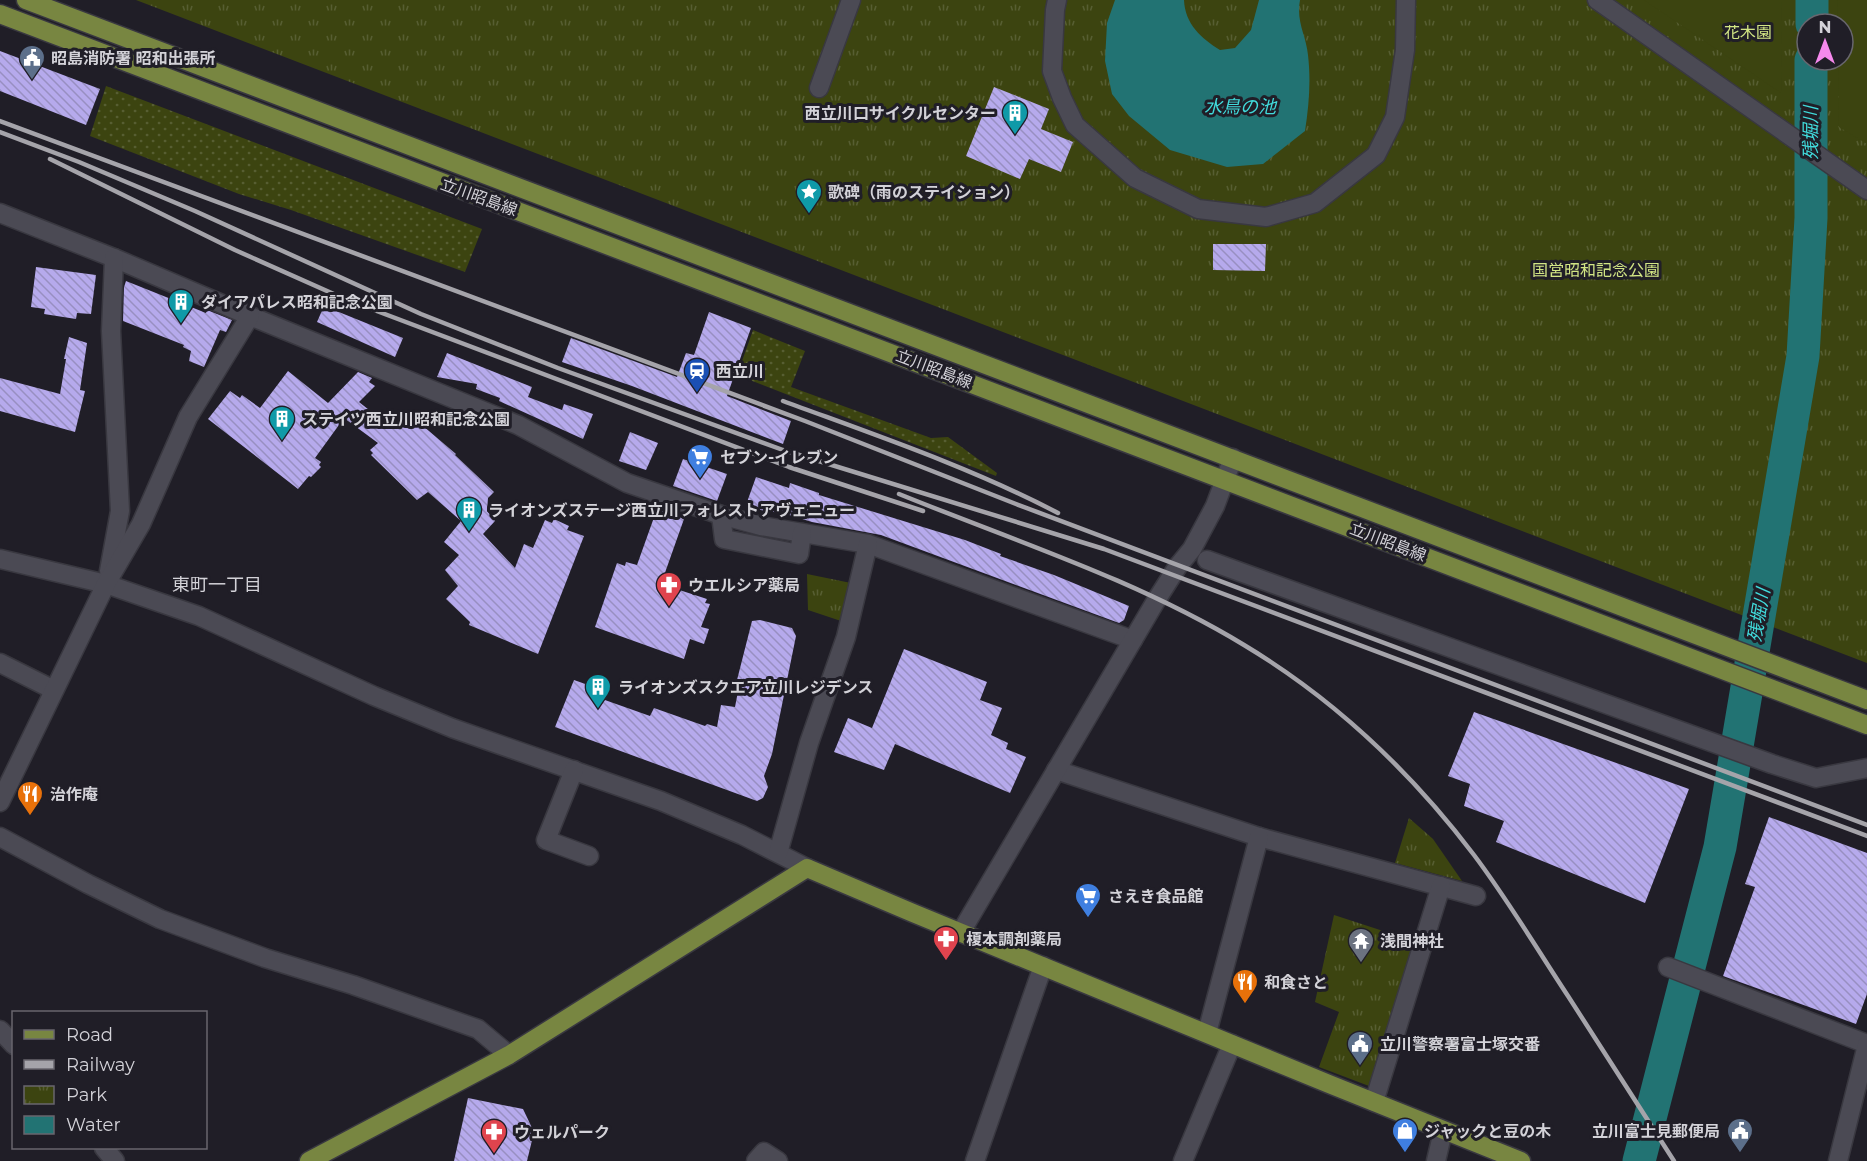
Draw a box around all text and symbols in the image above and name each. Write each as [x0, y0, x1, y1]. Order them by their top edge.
north arrow [1795, 12, 1855, 72]
text: N [1819, 18, 1831, 37]
park label: 花木園 [1724, 23, 1772, 42]
public building icon: 昭島消防署 昭和出張所 [17, 43, 47, 81]
place label: 昭島消防署 昭和出張所 [51, 49, 216, 68]
water label: 水鳥の池 [1204, 96, 1278, 118]
building icon: 西立川口サイクルセンター [1000, 98, 1030, 136]
place label: 西立川口サイクルセンター [805, 104, 996, 123]
water label: 残堀川 [1800, 104, 1822, 160]
street label: 立川昭島線 [438, 174, 520, 220]
place icon: 歌碑（雨のステイション） [794, 177, 824, 215]
place label: 歌碑（雨のステイション） [828, 183, 1020, 202]
park label: 国営昭和記念公園 [1532, 261, 1660, 280]
building icon: ダイアパレス昭和記念公園 [166, 287, 196, 325]
place label: ダイアパレス昭和記念公園 [201, 293, 393, 312]
street label: 立川昭島線 [893, 346, 975, 392]
station icon: 西立川 [682, 356, 712, 394]
place label: 西立川 [716, 362, 764, 381]
building icon: ステイツ西立川昭和記念公園 [267, 404, 297, 442]
place label: ステイツ西立川昭和記念公園 [302, 410, 510, 429]
supermarket icon: セブン-イレブン [685, 442, 715, 480]
place label: セブン-イレブン [720, 448, 838, 467]
building icon: ライオンズステージ西立川フォレストアヴェニュー [454, 495, 484, 533]
place label: ライオンズステージ西立川フォレストアヴェニュー [488, 501, 855, 520]
street label: 立川昭島線 [1347, 519, 1429, 565]
pharmacy icon: ウエルシア薬局 [654, 570, 684, 608]
district label: 東町一丁目 [172, 574, 262, 596]
place label: ウエルシア薬局 [688, 576, 800, 595]
water label: 残堀川 [1743, 585, 1775, 643]
building icon: ライオンズスクエア立川レジデンス [583, 672, 613, 710]
place label: ライオンズスクエア立川レジデンス [618, 678, 873, 697]
restaurant icon: 治作庵 [15, 779, 45, 817]
place label: 治作庵 [50, 785, 98, 804]
supermarket icon: さえき食品館 [1073, 881, 1103, 919]
place label: さえき食品館 [1108, 887, 1204, 906]
pharmacy icon: 榎本調剤薬局 [931, 924, 961, 962]
temple icon: 浅間神社 [1346, 926, 1376, 964]
place label: 榎本調剤薬局 [966, 930, 1062, 949]
place label: 浅間神社 [1380, 932, 1444, 951]
restaurant icon: 和食さと [1230, 967, 1260, 1005]
place label: 和食さと [1264, 973, 1328, 992]
legend [12, 1011, 207, 1149]
text: Road [66, 1024, 113, 1046]
public building icon: 立川警察署富士塚交番 [1345, 1029, 1375, 1067]
place label: 立川警察署富士塚交番 [1380, 1035, 1540, 1054]
text: Railway [66, 1054, 135, 1076]
text: Park [66, 1084, 107, 1106]
text: Water [66, 1114, 121, 1136]
shop icon: ジャックと豆の木 [1390, 1116, 1420, 1154]
public building icon: 立川富士見郵便局 [1725, 1116, 1755, 1154]
pharmacy icon: ウェルパーク [479, 1117, 509, 1155]
place label: ジャックと豆の木 [1424, 1122, 1551, 1141]
place label: 立川富士見郵便局 [1592, 1122, 1720, 1141]
place label: ウェルパーク [514, 1123, 610, 1142]

